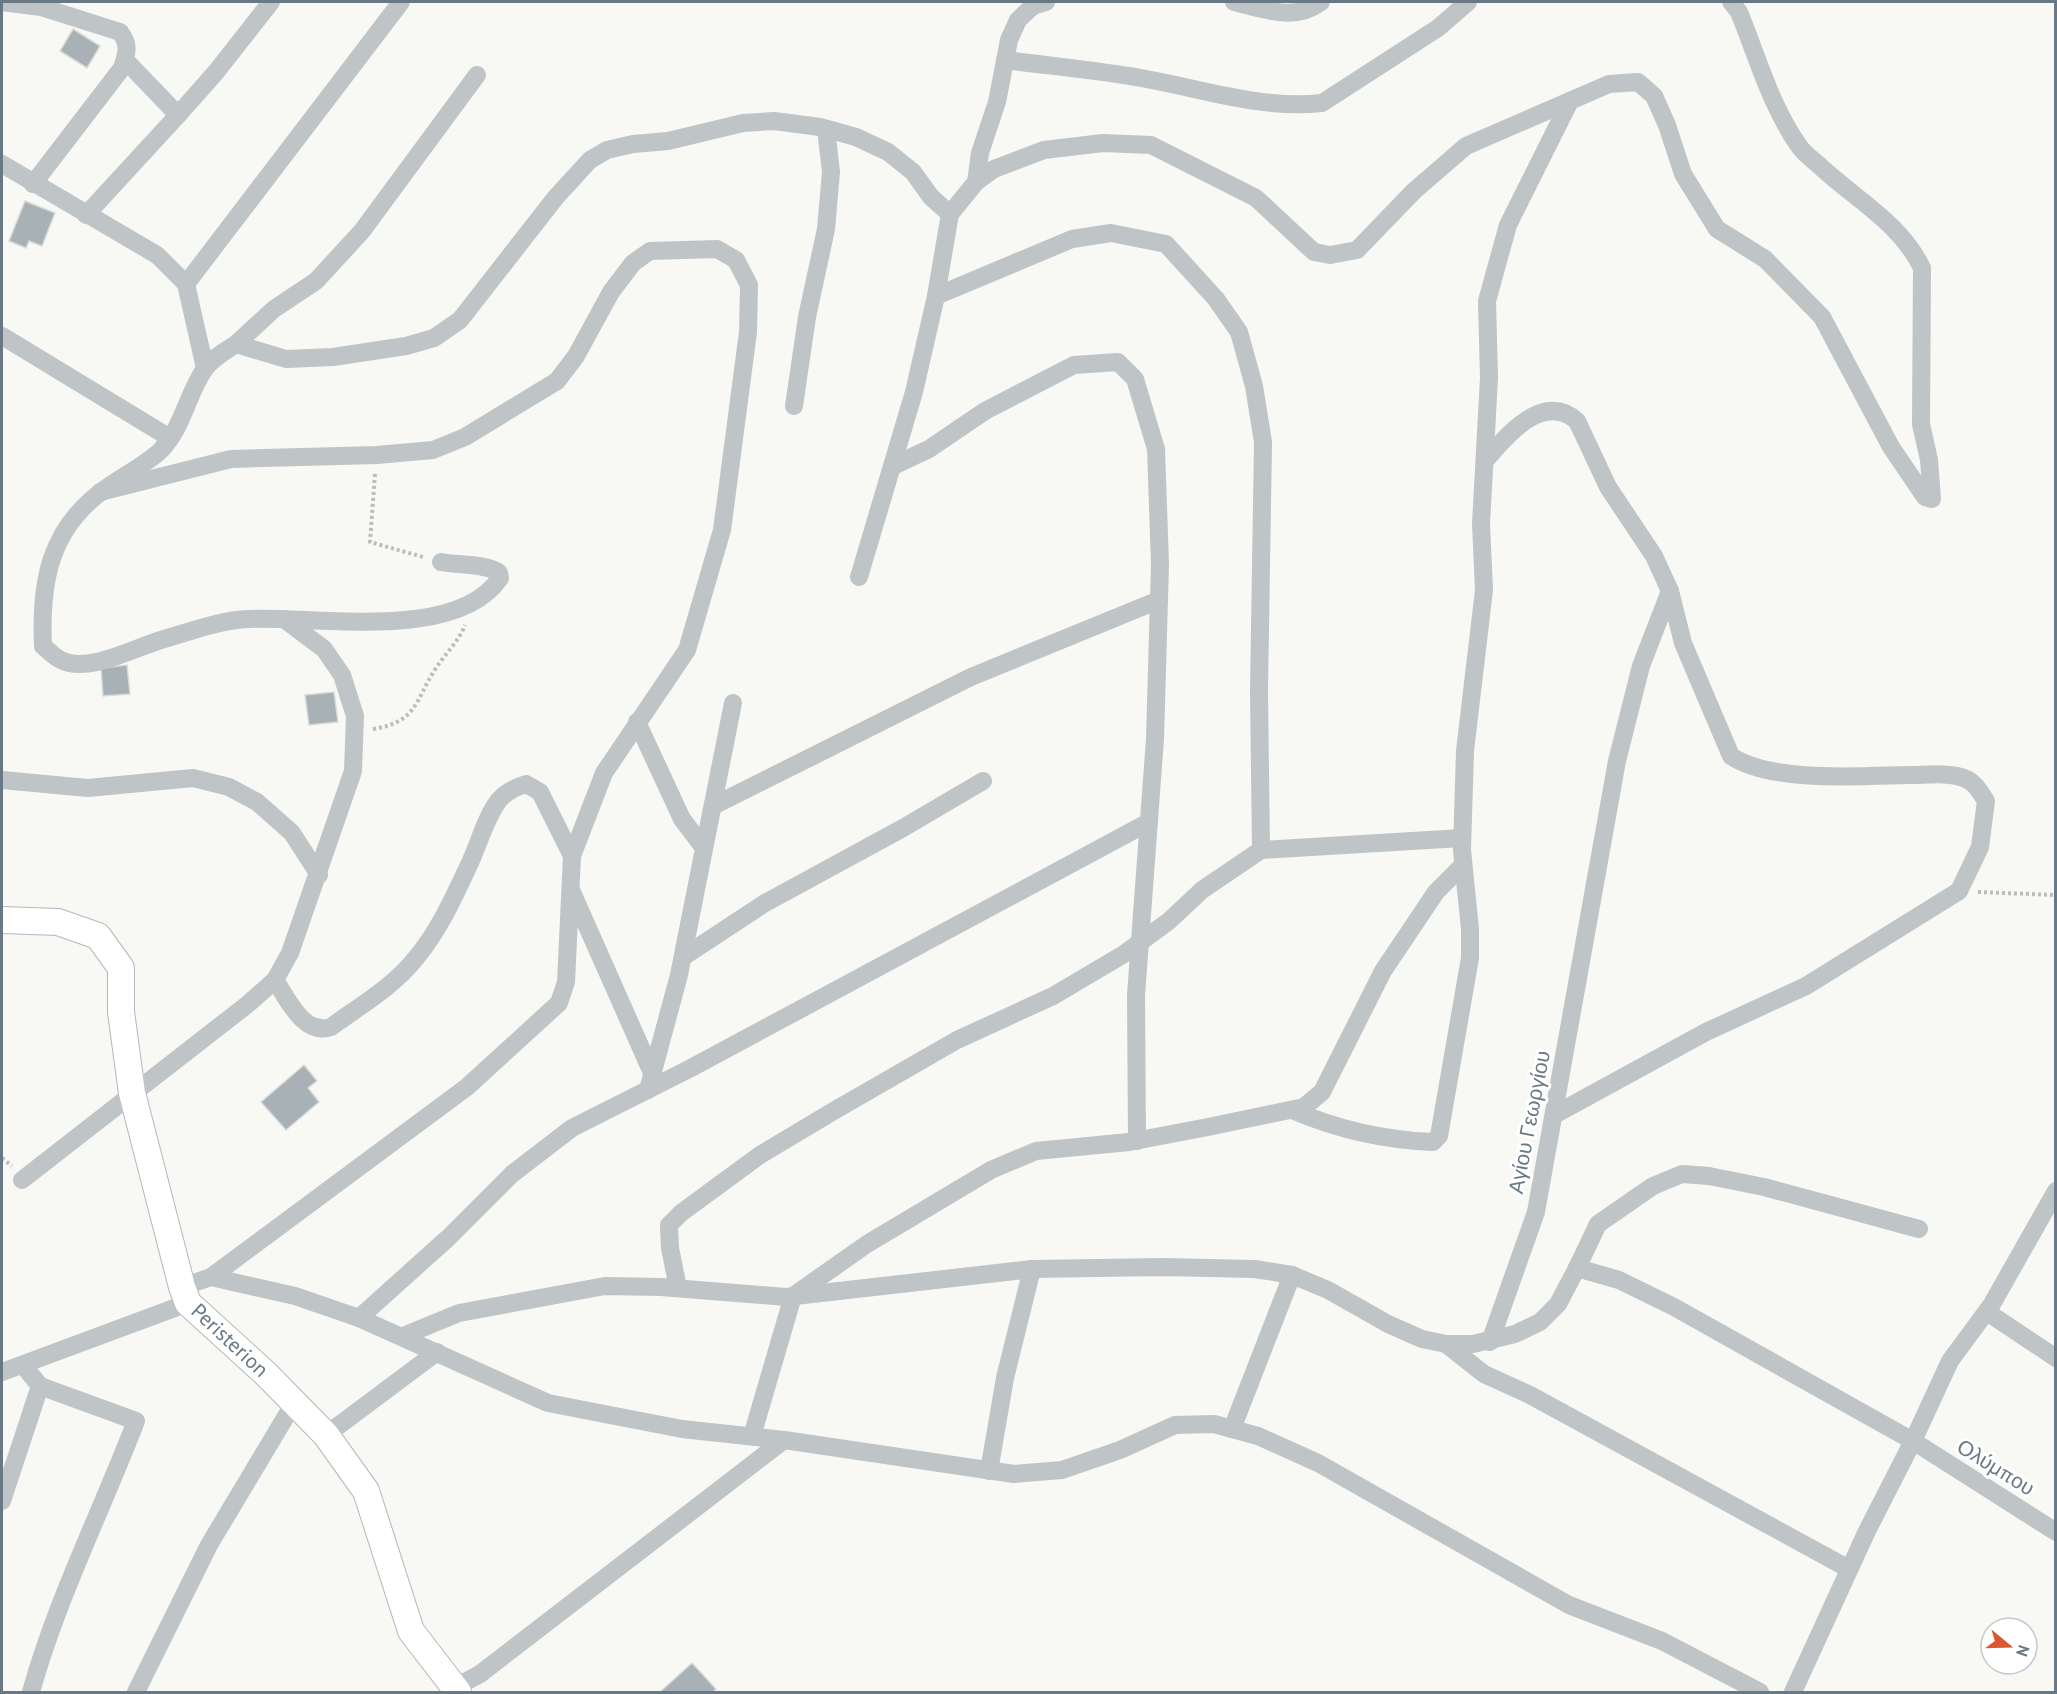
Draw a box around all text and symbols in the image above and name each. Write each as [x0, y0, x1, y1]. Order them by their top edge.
street label: Αγίου Γεωργίου [1502, 1048, 1556, 1196]
street label: Peristerion [186, 1297, 274, 1383]
street label: Ολύμπου [1952, 1433, 2040, 1501]
north arrow [1979, 1616, 2039, 1676]
text: N [2012, 1643, 2034, 1659]

